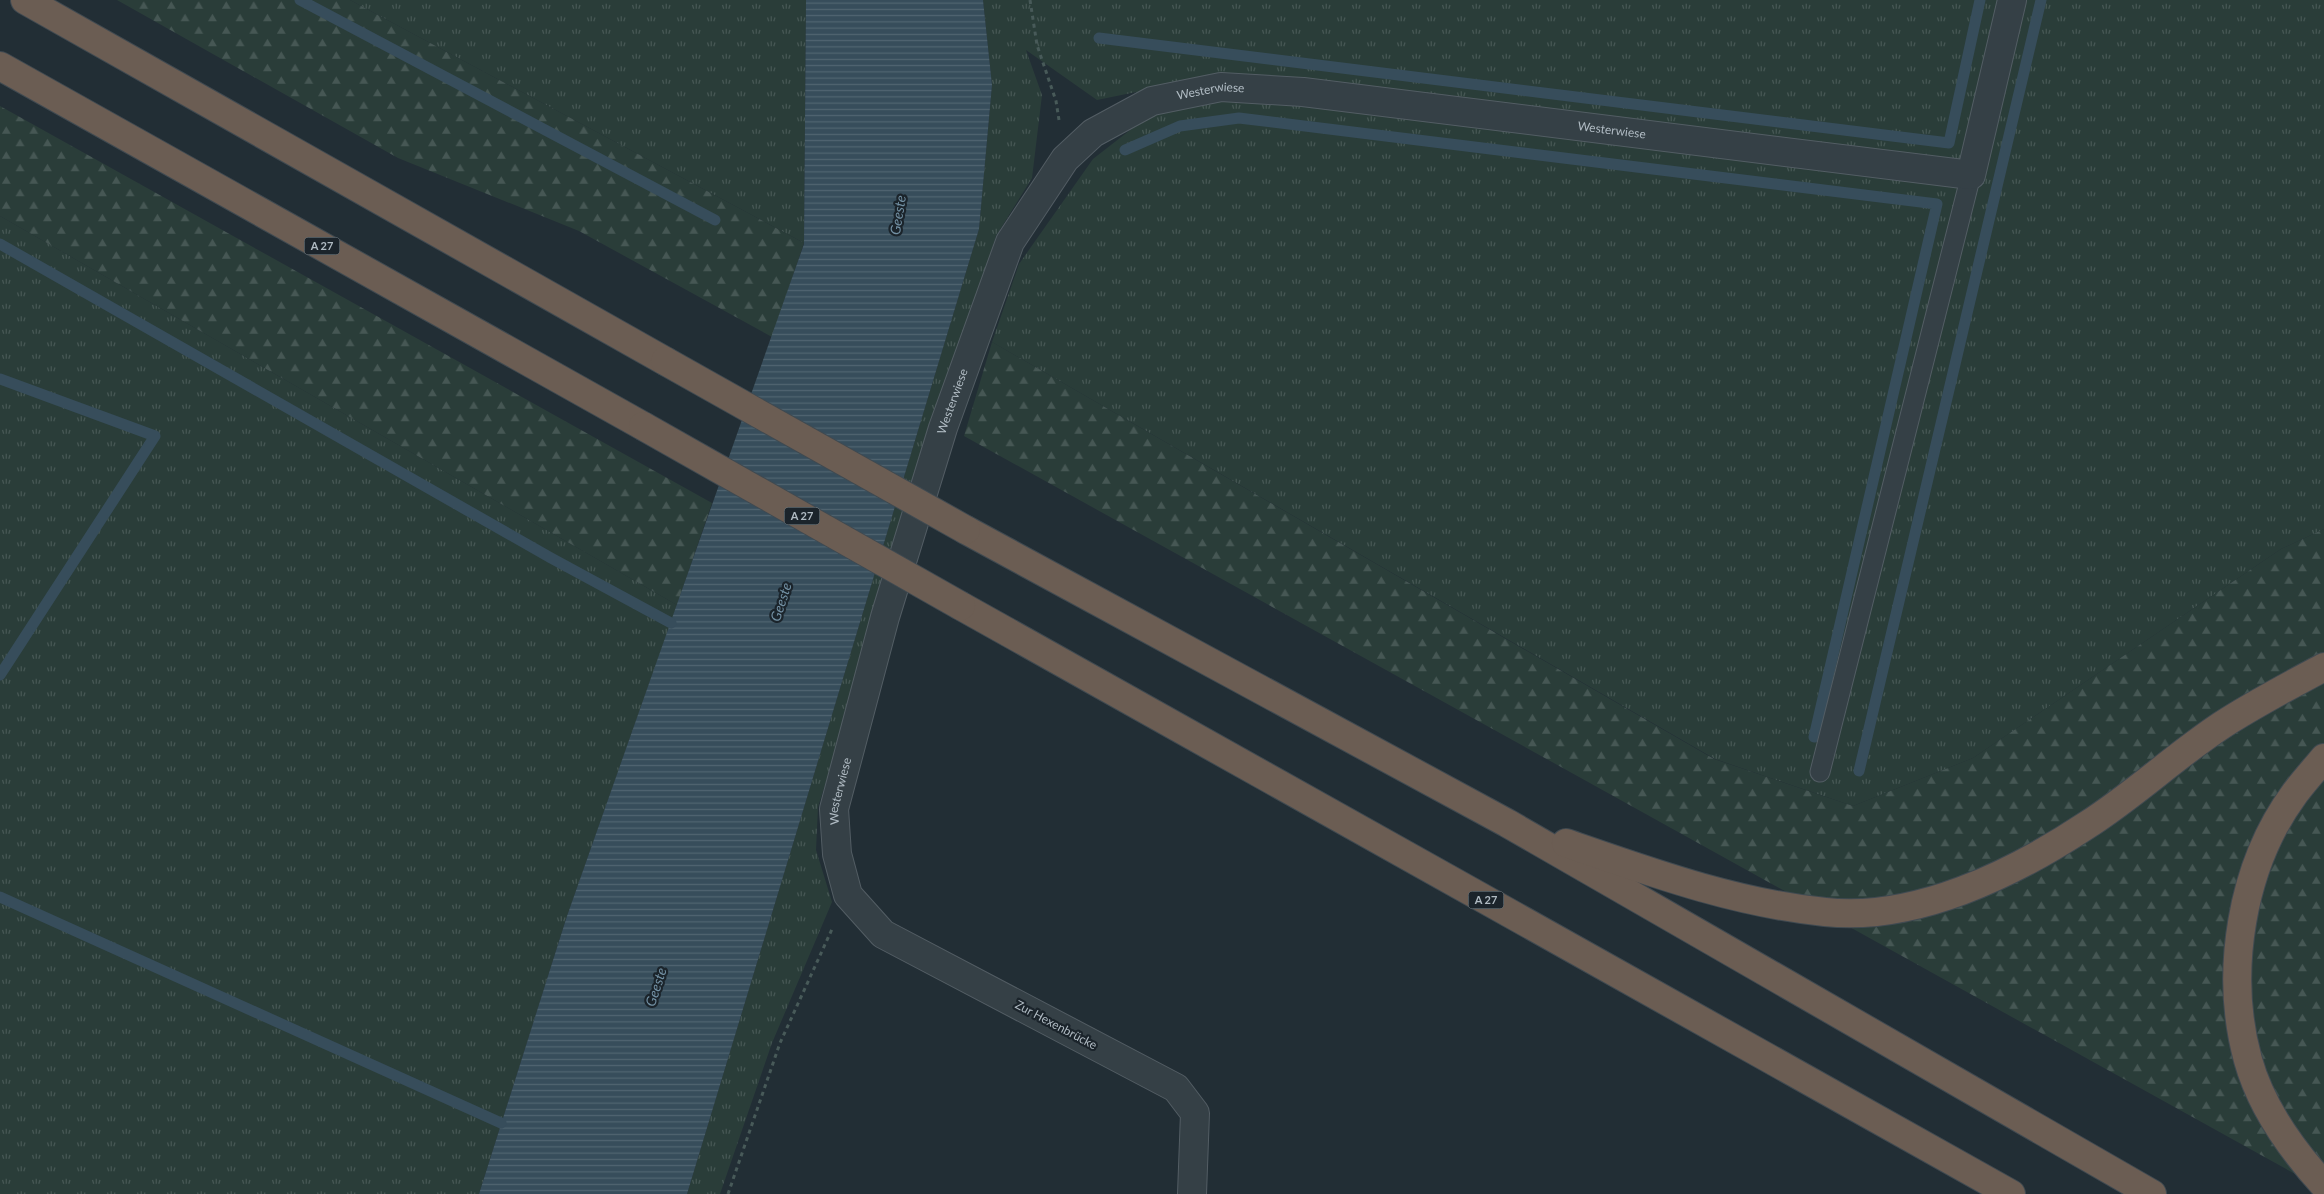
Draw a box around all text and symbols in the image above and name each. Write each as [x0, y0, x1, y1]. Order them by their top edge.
street label: Westerwiese [1175, 79, 1245, 103]
street label: Westerwiese [1577, 118, 1647, 142]
water label: Geeste [886, 194, 909, 236]
road number: A 27 [304, 238, 340, 255]
street label: Westerwiese [934, 367, 971, 436]
road number: A 27 [784, 508, 820, 524]
water label: Geeste [766, 580, 795, 623]
street label: Westerwiese [826, 756, 854, 825]
road number: A 27 [1468, 892, 1504, 908]
water label: Geeste [641, 965, 670, 1008]
street label: Zur Hexenbrücke [1013, 997, 1100, 1052]

